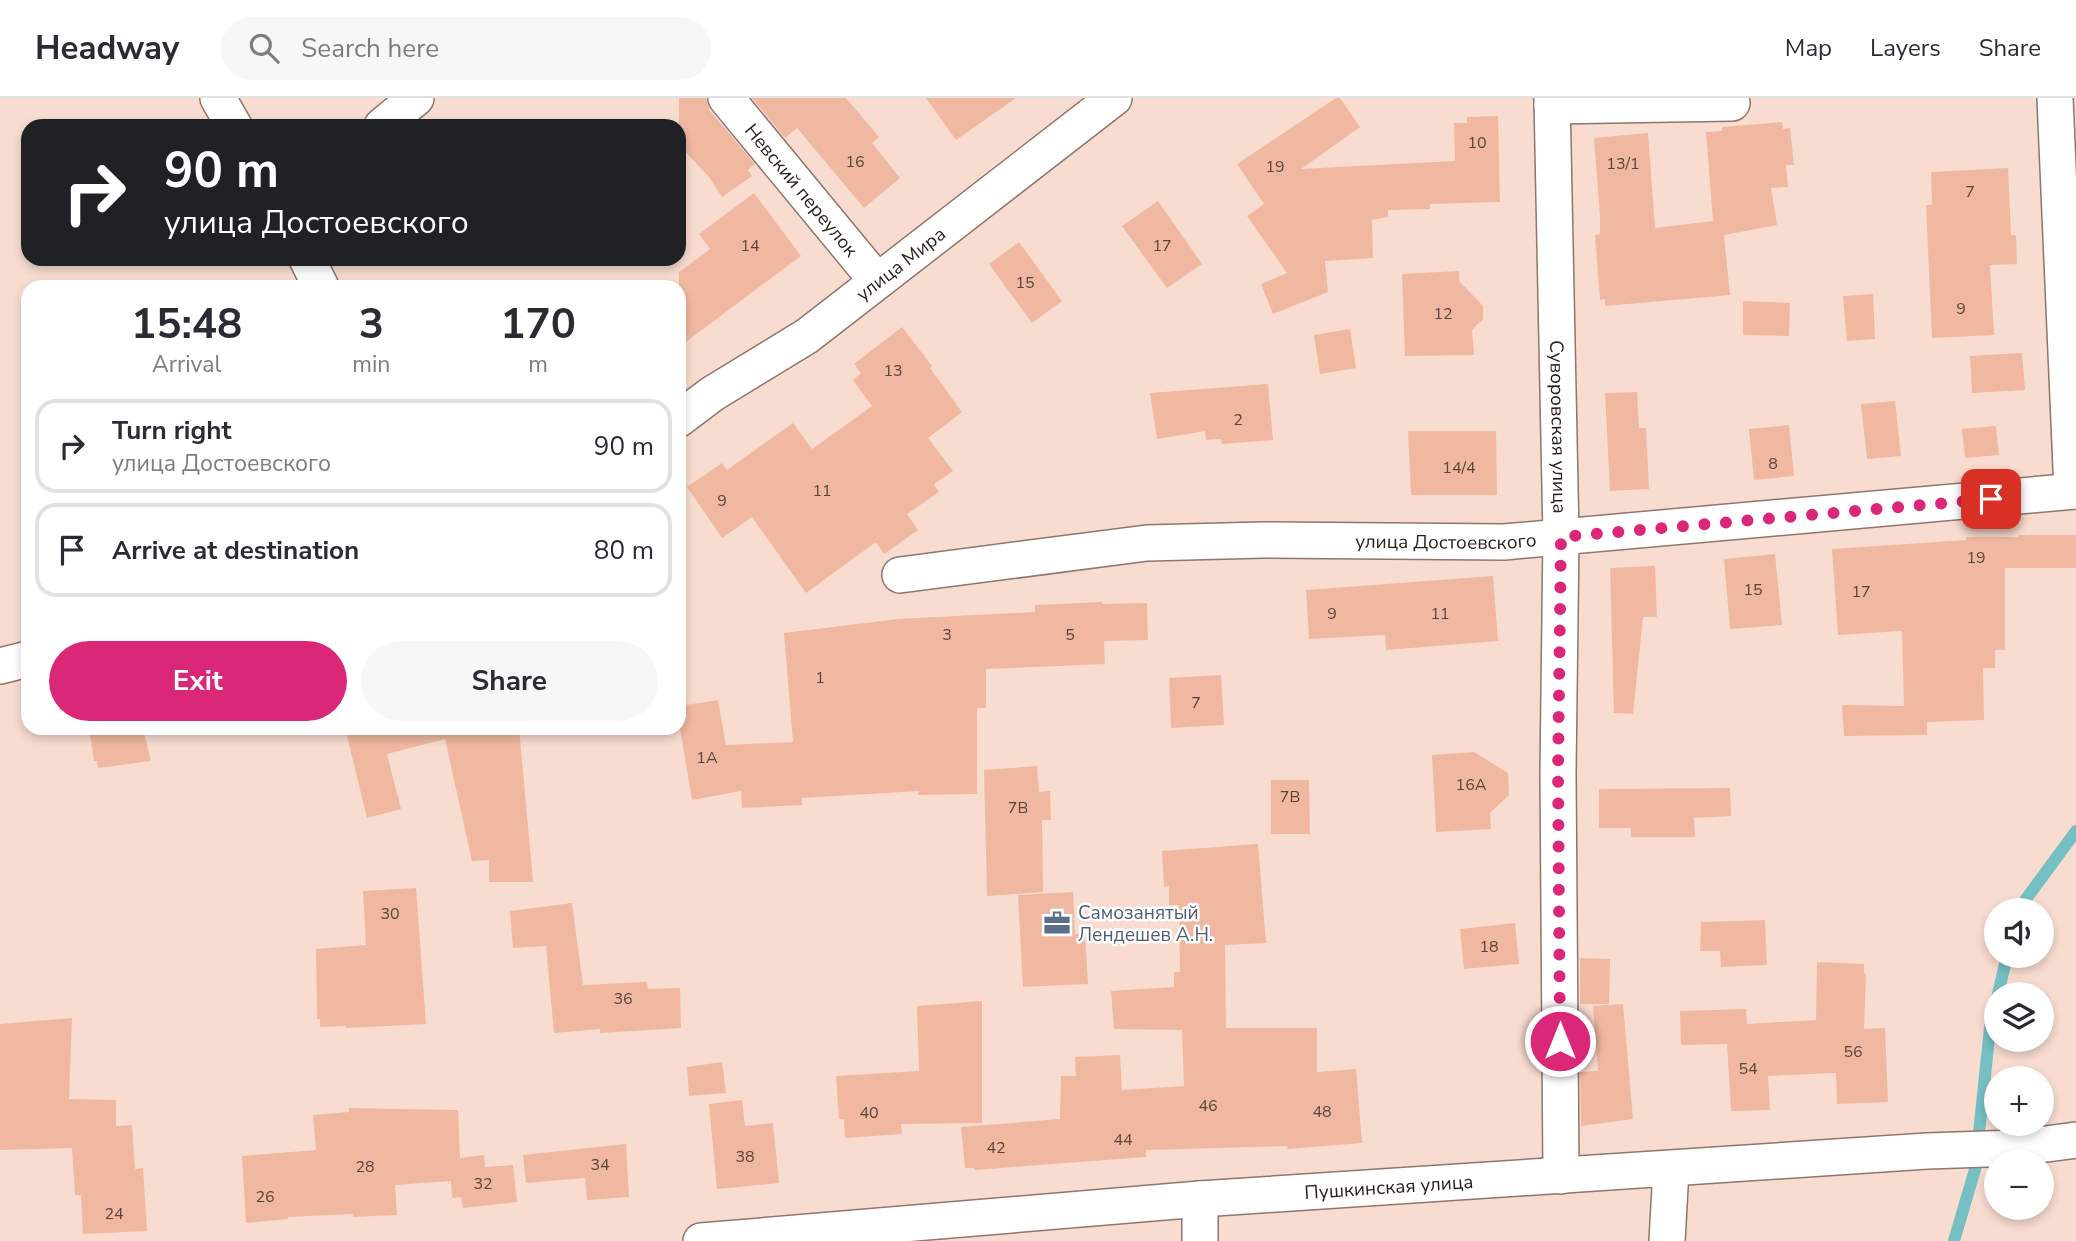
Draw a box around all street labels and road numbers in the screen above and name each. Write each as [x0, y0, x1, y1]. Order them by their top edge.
street label: Невский переулок [738, 118, 864, 262]
street label: улица Мира [851, 221, 951, 307]
street label: Суворовская улица [1543, 340, 1573, 514]
street label: улица Достоевского [1355, 527, 1538, 556]
street label: Пушкинская улица [1304, 1169, 1474, 1206]

